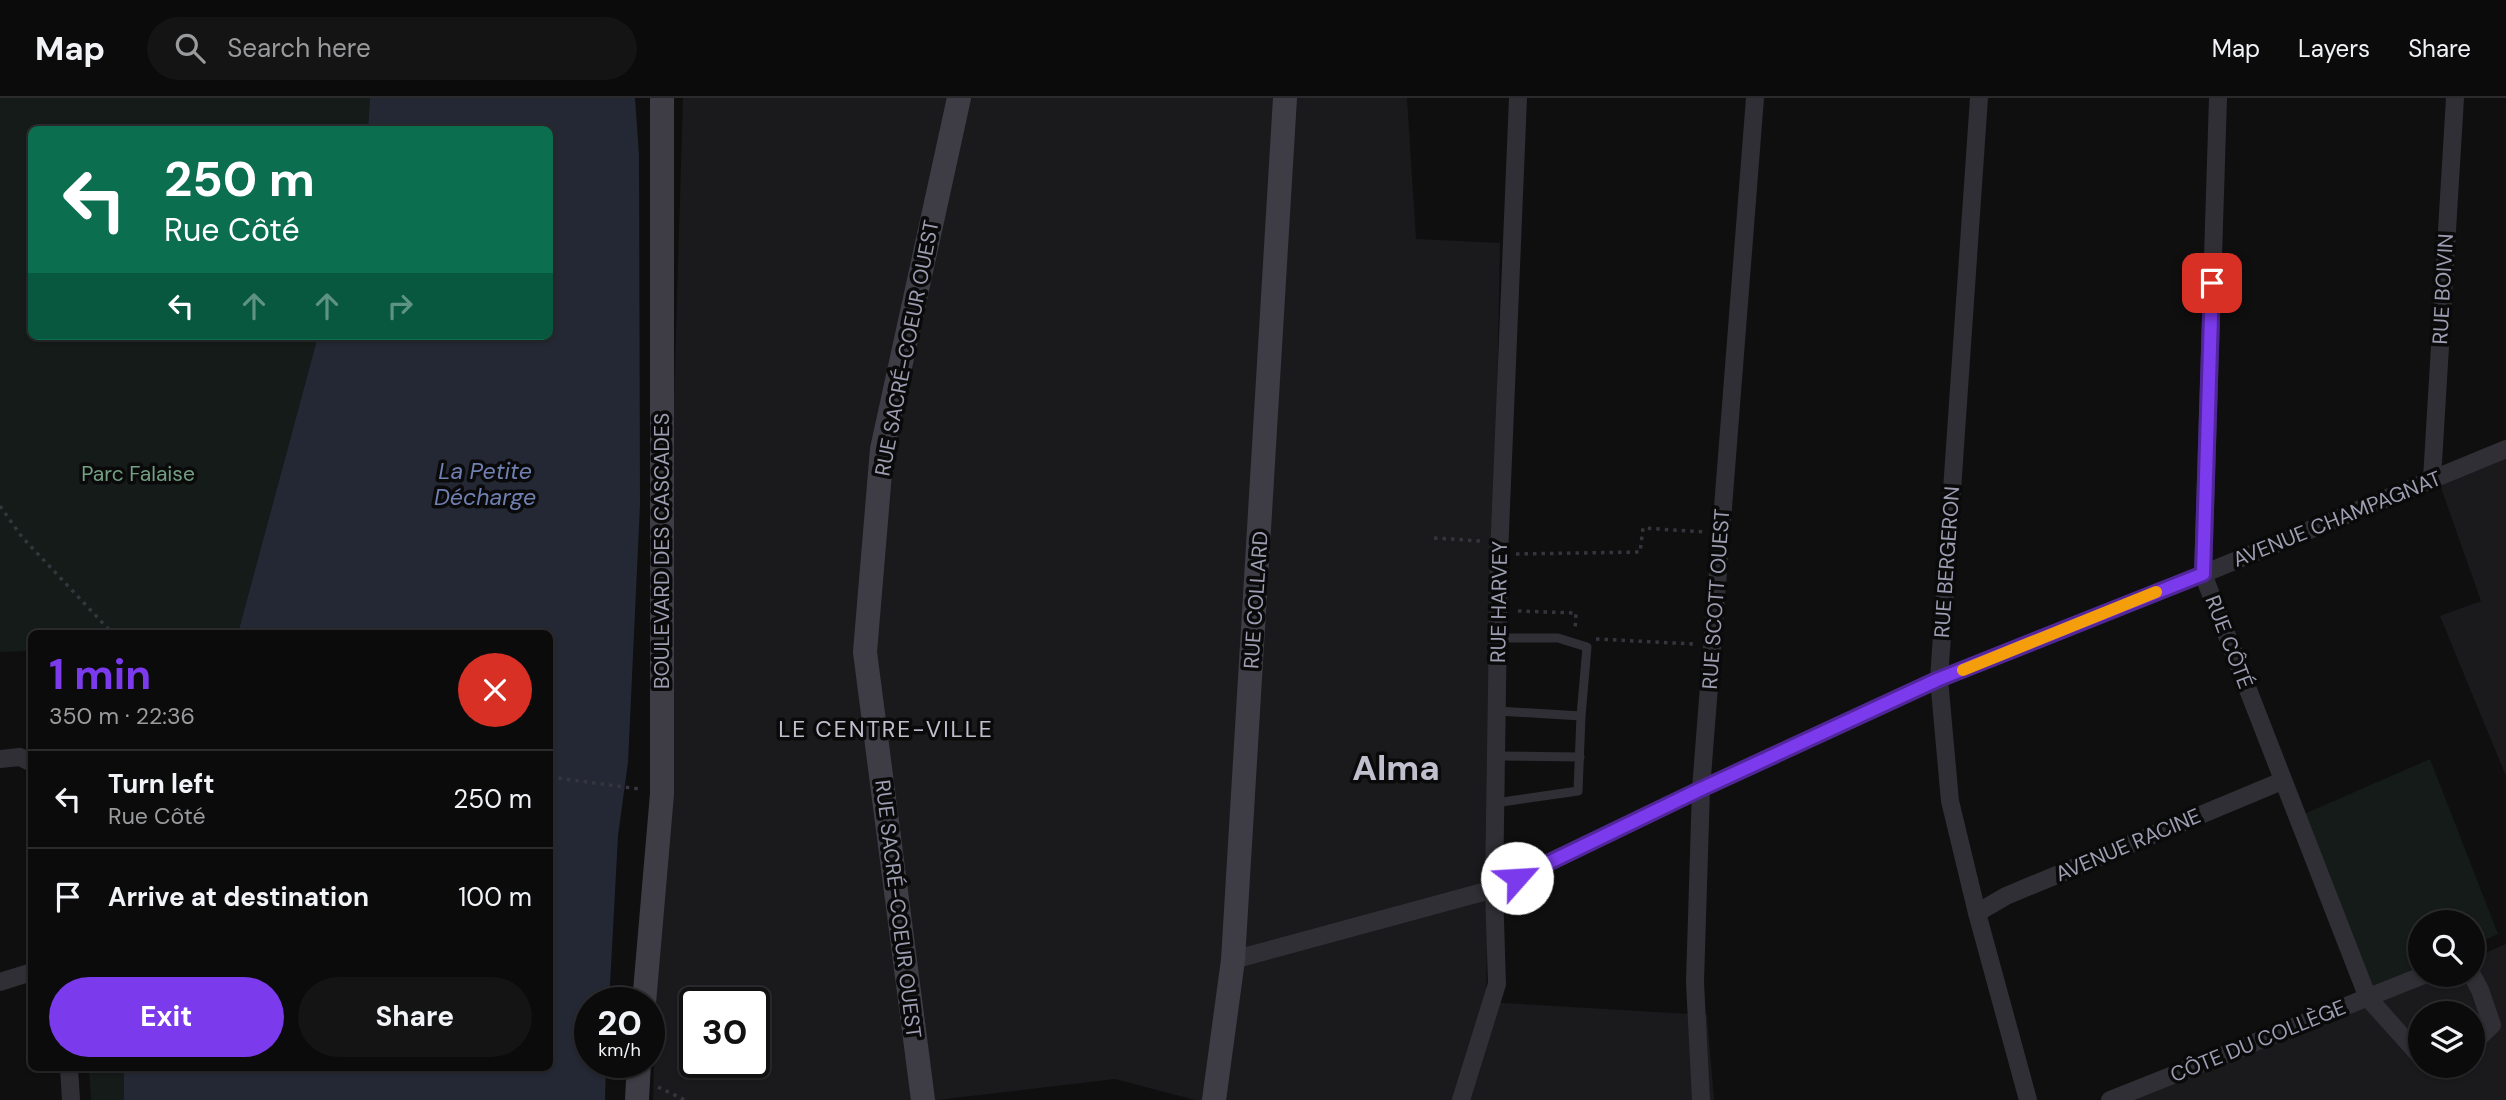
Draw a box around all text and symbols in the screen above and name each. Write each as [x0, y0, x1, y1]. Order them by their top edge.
search box [147, 17, 637, 80]
text: Map [35, 27, 105, 70]
icon: search [171, 29, 209, 67]
text: Search here [227, 31, 371, 65]
text: Map [2212, 33, 2260, 64]
text: Layers [2298, 33, 2370, 64]
text: Share [2408, 33, 2471, 64]
text: 250 m [164, 147, 315, 211]
icon: left [49, 154, 140, 245]
text: Rue Côté [164, 209, 300, 251]
street label: RUE SACRÉ-COEUR OUEST [868, 217, 946, 478]
street label: RUE BOIVIN [2426, 233, 2460, 345]
pin [2182, 253, 2242, 313]
icon: arrive [2193, 264, 2231, 302]
icon: left [162, 287, 200, 325]
icon: ahead [235, 287, 273, 325]
icon: ahead [308, 287, 346, 325]
icon: right [381, 287, 419, 325]
street label: BOULEVARD DES CASCADES [648, 413, 676, 689]
water label: La Petite Décharge [434, 456, 536, 512]
park label: Parc Falaise [81, 460, 195, 488]
street label: AVENUE CHAMPAGNAT [2229, 464, 2446, 574]
street label: RUE BERGERON [1928, 485, 1966, 639]
street label: RUE SCOTT OUEST [1696, 508, 1736, 690]
street label: RUE COLLARD [1237, 530, 1275, 670]
street label: RUE HARVEY [1484, 541, 1514, 663]
street label: RUE CÔTÉ [2198, 591, 2260, 693]
text: 1 min [49, 647, 151, 702]
button: close [458, 653, 532, 727]
text: 350 m · 22:36 [49, 701, 195, 731]
district label: LE CENTRE-VILLE [778, 714, 994, 744]
district label: Alma [1352, 745, 1440, 791]
text: Turn left [108, 767, 215, 801]
street label: RUE SACRÉ-COEUR OUEST [868, 778, 928, 1040]
icon: left [49, 780, 87, 818]
text: 250 m [453, 782, 532, 816]
text: Rue Côté [108, 801, 205, 831]
street label: AVENUE RACINE [2051, 802, 2205, 888]
position arrow [1480, 841, 1554, 915]
icon: arrive [49, 878, 87, 916]
text: Arrive at destination [108, 880, 369, 914]
text: 100 m [458, 880, 532, 914]
map controls [2408, 910, 2485, 1078]
button: search [2408, 910, 2485, 987]
button: Exit [49, 977, 284, 1057]
button: Share [298, 977, 532, 1057]
speed limit sign: 30 [679, 987, 770, 1078]
street label: CÔTE DU COLLÈGE [2166, 993, 2350, 1089]
text: 20 [597, 1000, 642, 1046]
button: layers [2408, 1001, 2485, 1078]
text: km/h [598, 1038, 641, 1062]

